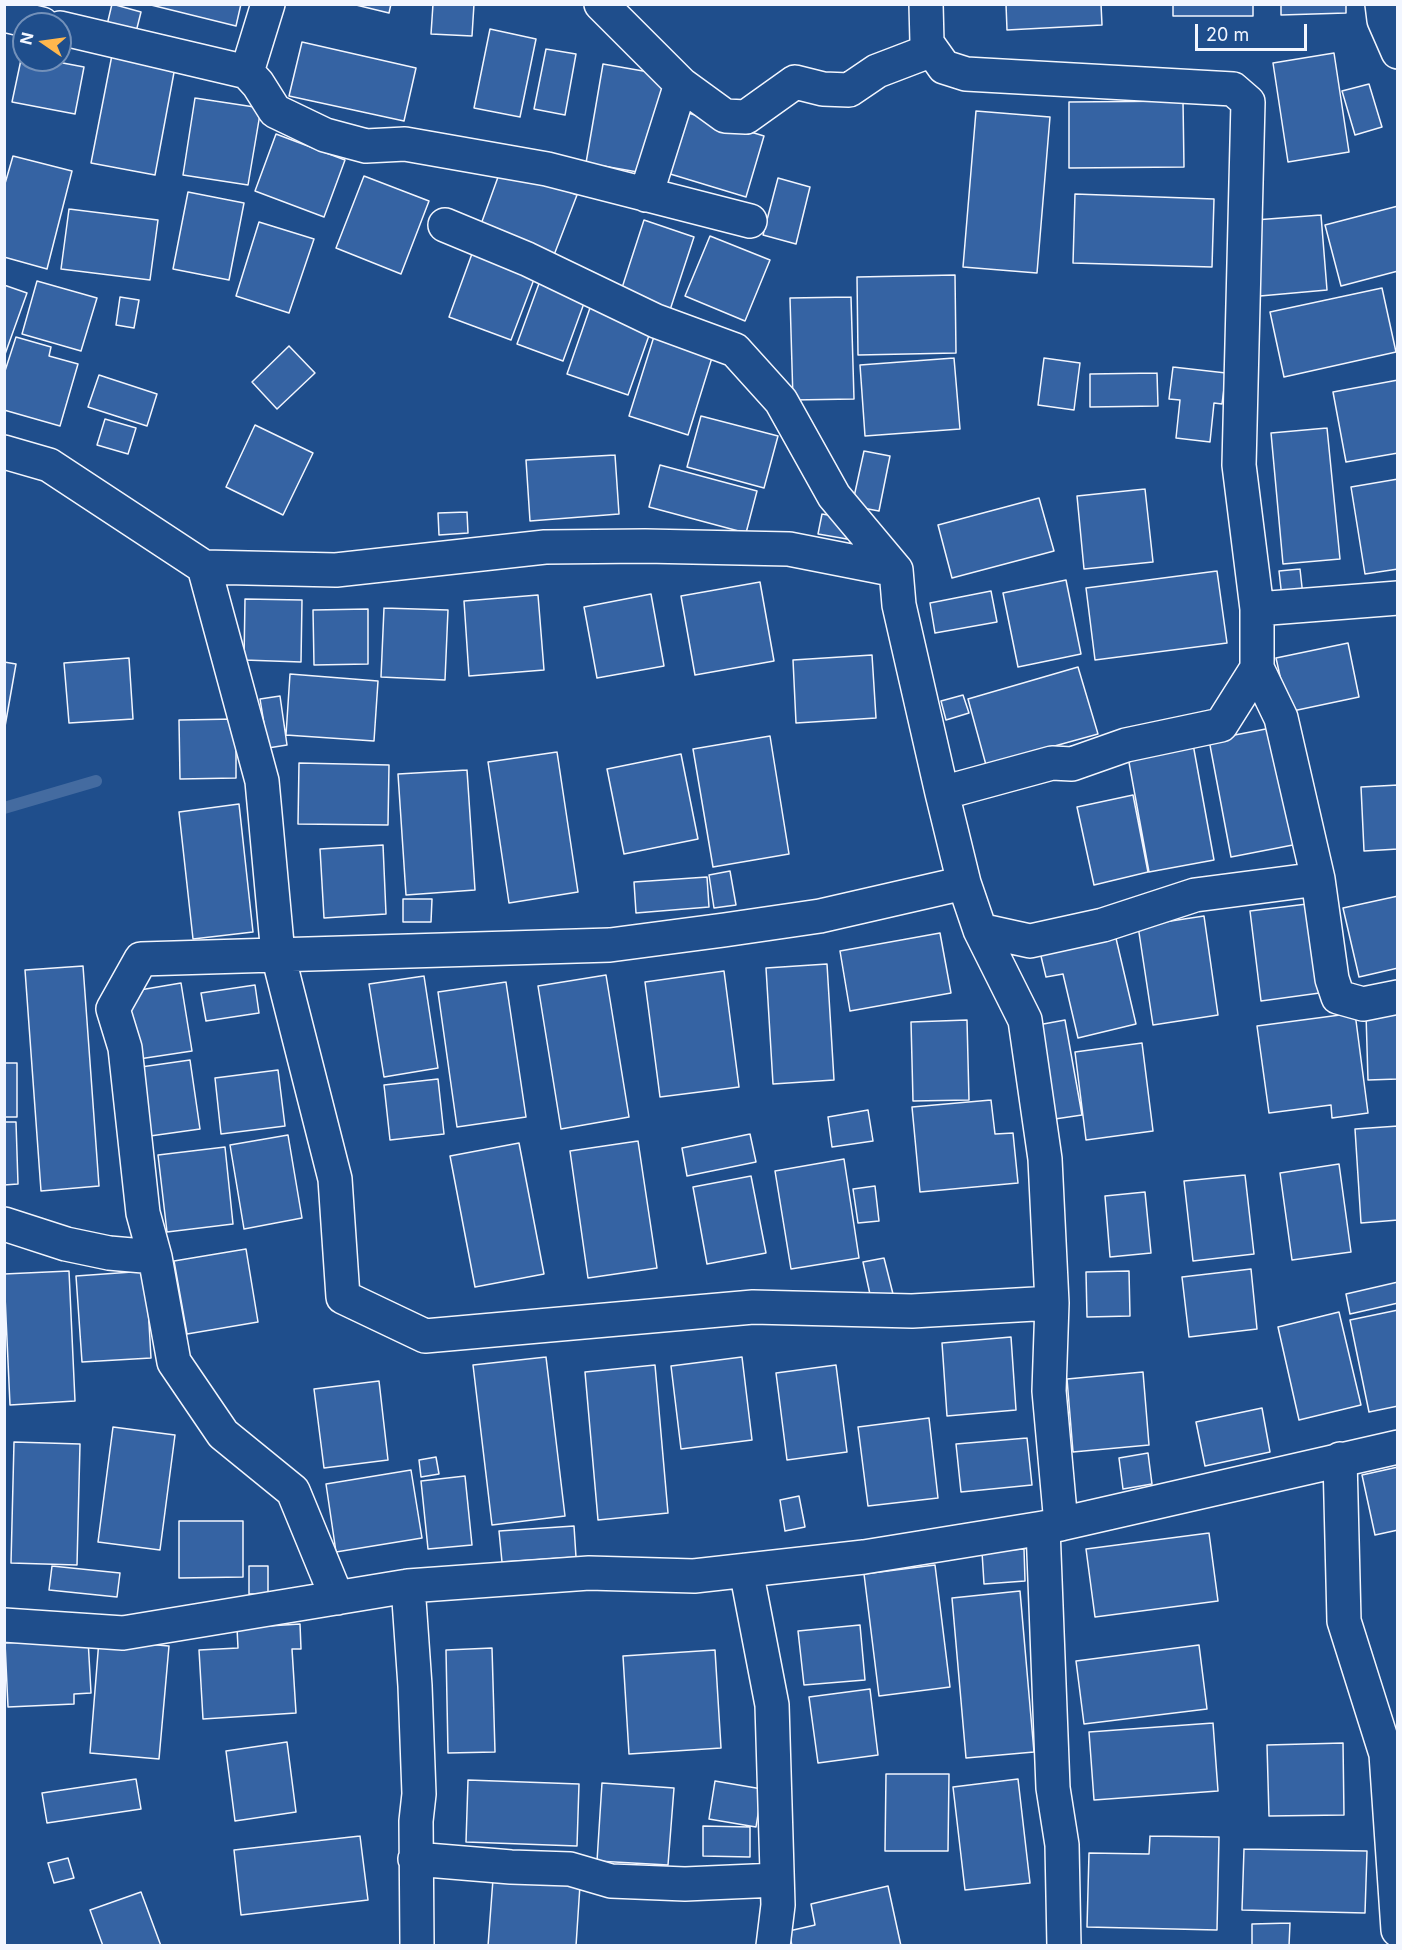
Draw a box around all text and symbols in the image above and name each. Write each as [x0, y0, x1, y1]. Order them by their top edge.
north arrow [12, 12, 72, 72]
scale bar [1198, 12, 1310, 50]
text: 20 m [1206, 24, 1249, 45]
text: N [15, 30, 38, 47]

